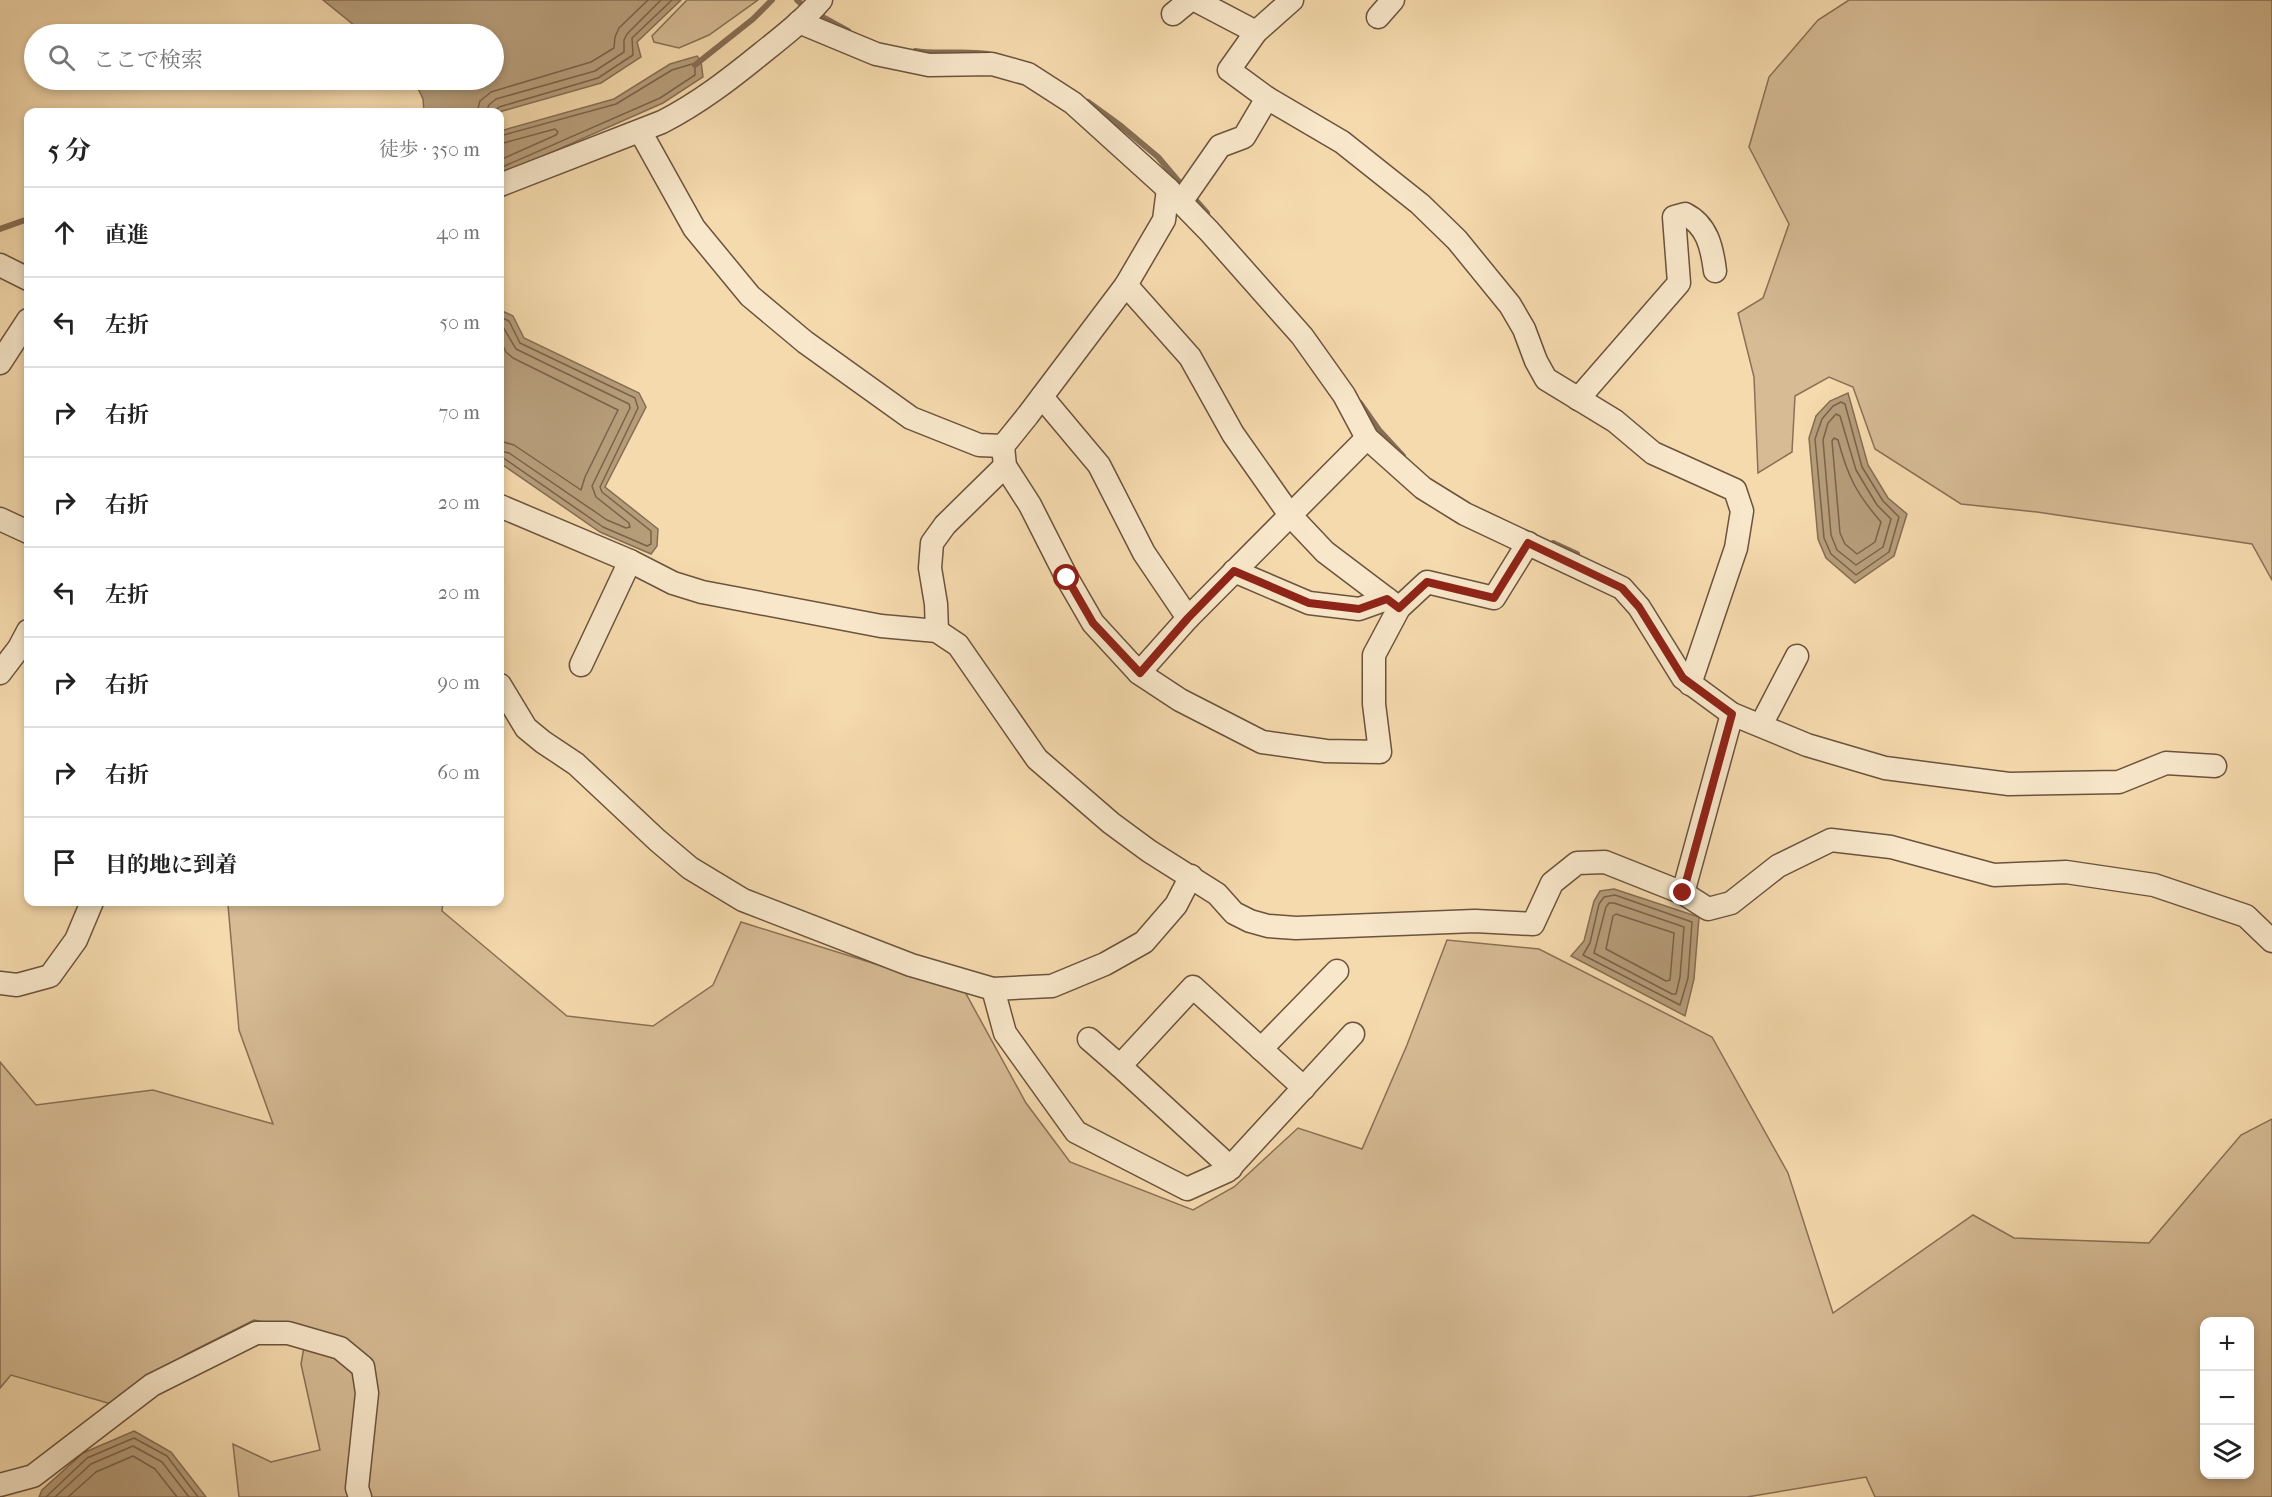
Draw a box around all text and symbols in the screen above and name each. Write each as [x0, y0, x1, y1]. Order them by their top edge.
search box [24, 24, 504, 90]
icon: search [45, 41, 78, 74]
text: ここで検索 [93, 47, 203, 73]
text: 5 分 [48, 135, 91, 166]
text: 徒歩 · 350 m [379, 138, 480, 161]
icon: ahead [48, 216, 81, 249]
text: 40 m [436, 221, 480, 244]
text: 直進 [105, 222, 149, 248]
icon: left [48, 306, 81, 339]
text: 50 m [439, 311, 480, 334]
text: 左折 [105, 312, 149, 338]
icon: right [48, 396, 81, 429]
text: 70 m [438, 401, 480, 424]
text: 右折 [105, 402, 149, 428]
icon: right [48, 486, 81, 519]
text: 20 m [438, 491, 480, 514]
text: 右折 [105, 492, 149, 518]
route start [1053, 564, 1079, 590]
icon: left [48, 576, 81, 609]
text: 20 m [438, 581, 480, 604]
text: 左折 [105, 582, 149, 608]
icon: right [48, 666, 81, 699]
text: 90 m [438, 671, 480, 694]
text: 右折 [105, 672, 149, 698]
icon: right [48, 756, 81, 789]
text: 60 m [437, 761, 480, 784]
text: 右折 [105, 762, 149, 788]
icon: arrive [48, 846, 81, 879]
text: 目的地に到着 [105, 852, 237, 878]
route end [1669, 879, 1695, 905]
map controls [2200, 1317, 2254, 1479]
button: + [2200, 1317, 2254, 1371]
button: − [2200, 1371, 2254, 1425]
button: layers [2200, 1425, 2254, 1479]

